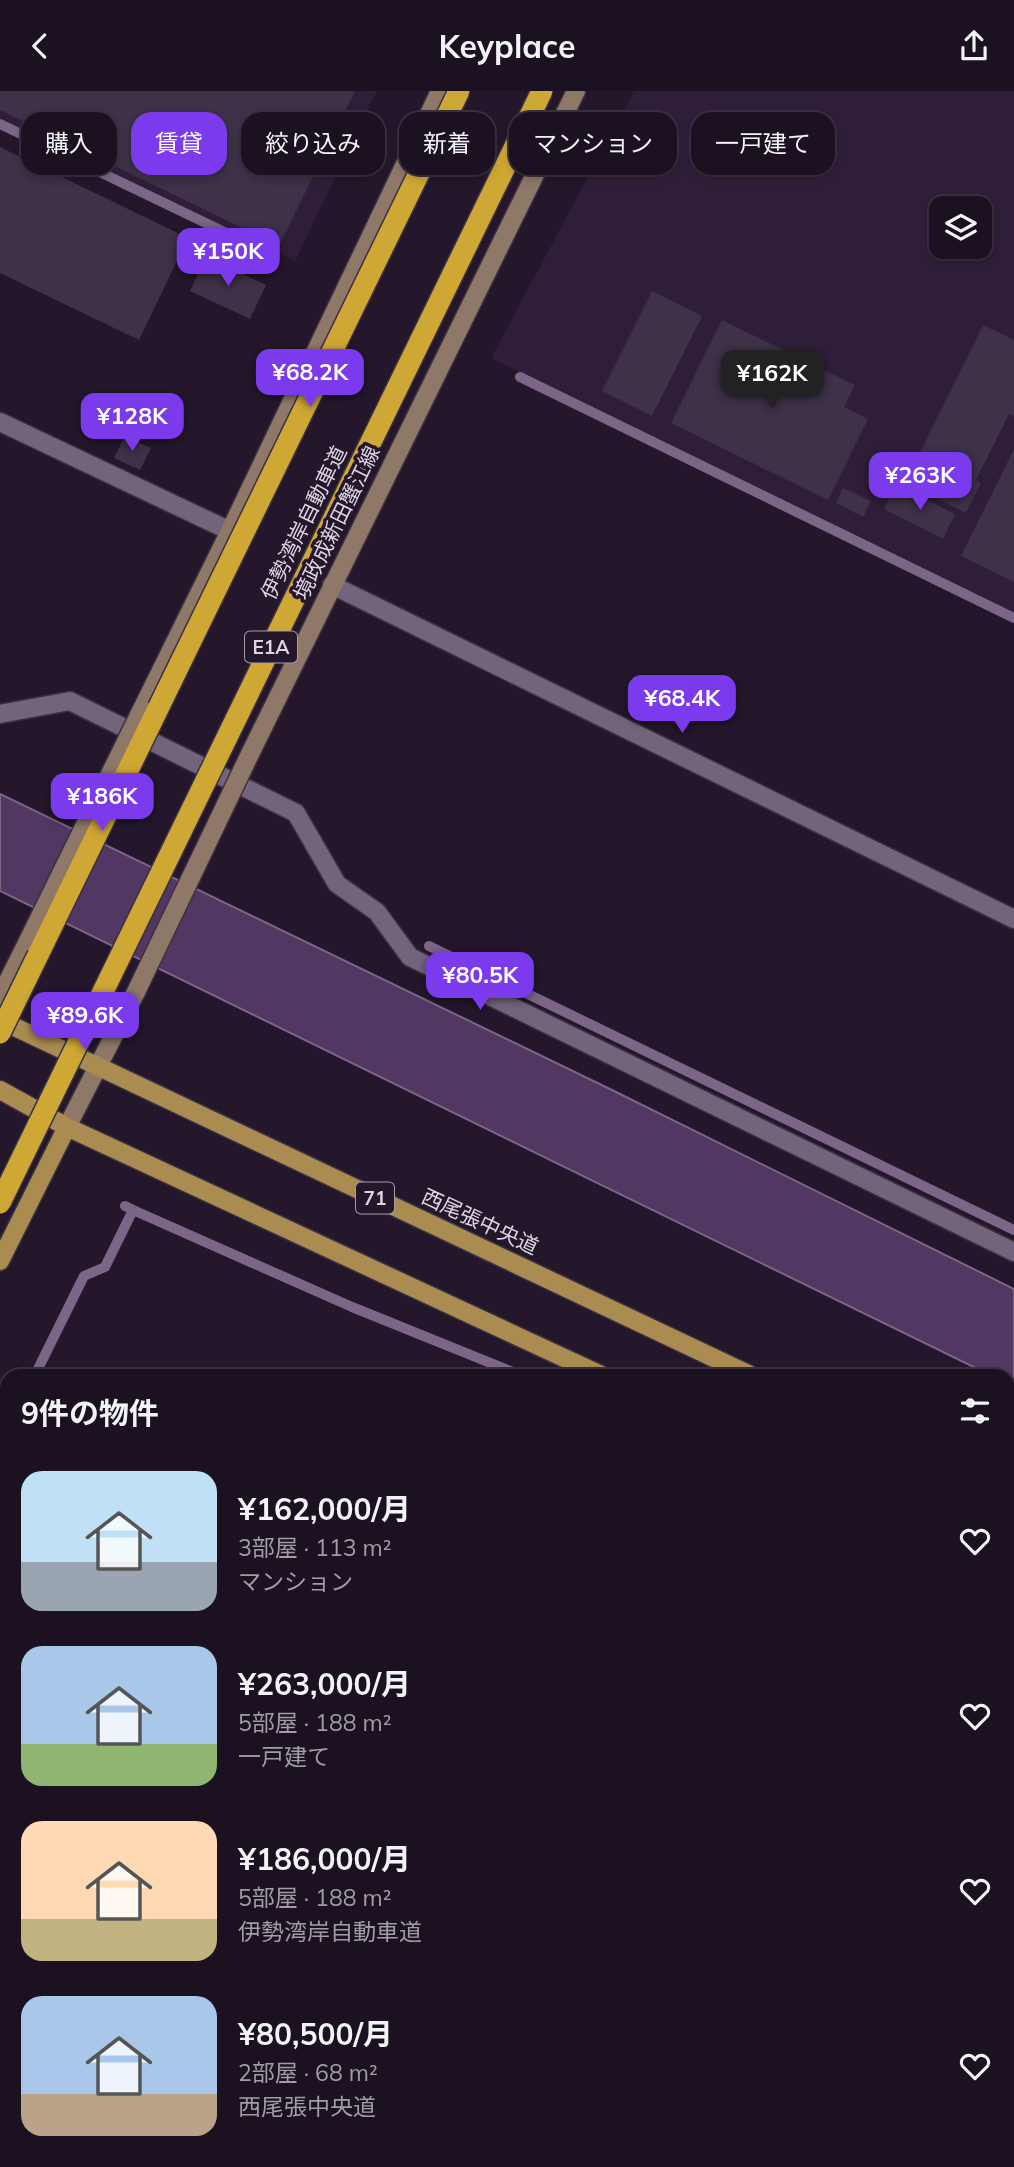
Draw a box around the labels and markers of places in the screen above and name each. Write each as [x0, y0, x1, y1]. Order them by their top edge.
pin: ¥150K [179, 229, 277, 288]
pin: ¥68.2K [253, 349, 367, 409]
pin: ¥162K [723, 351, 821, 410]
pin: ¥128K [83, 393, 181, 453]
pin: ¥263K [871, 453, 969, 512]
pin: ¥68.4K [625, 675, 739, 735]
pin: ¥186K [53, 773, 151, 833]
pin: ¥80.5K [423, 953, 537, 1012]
pin: ¥89.6K [28, 993, 142, 1052]

